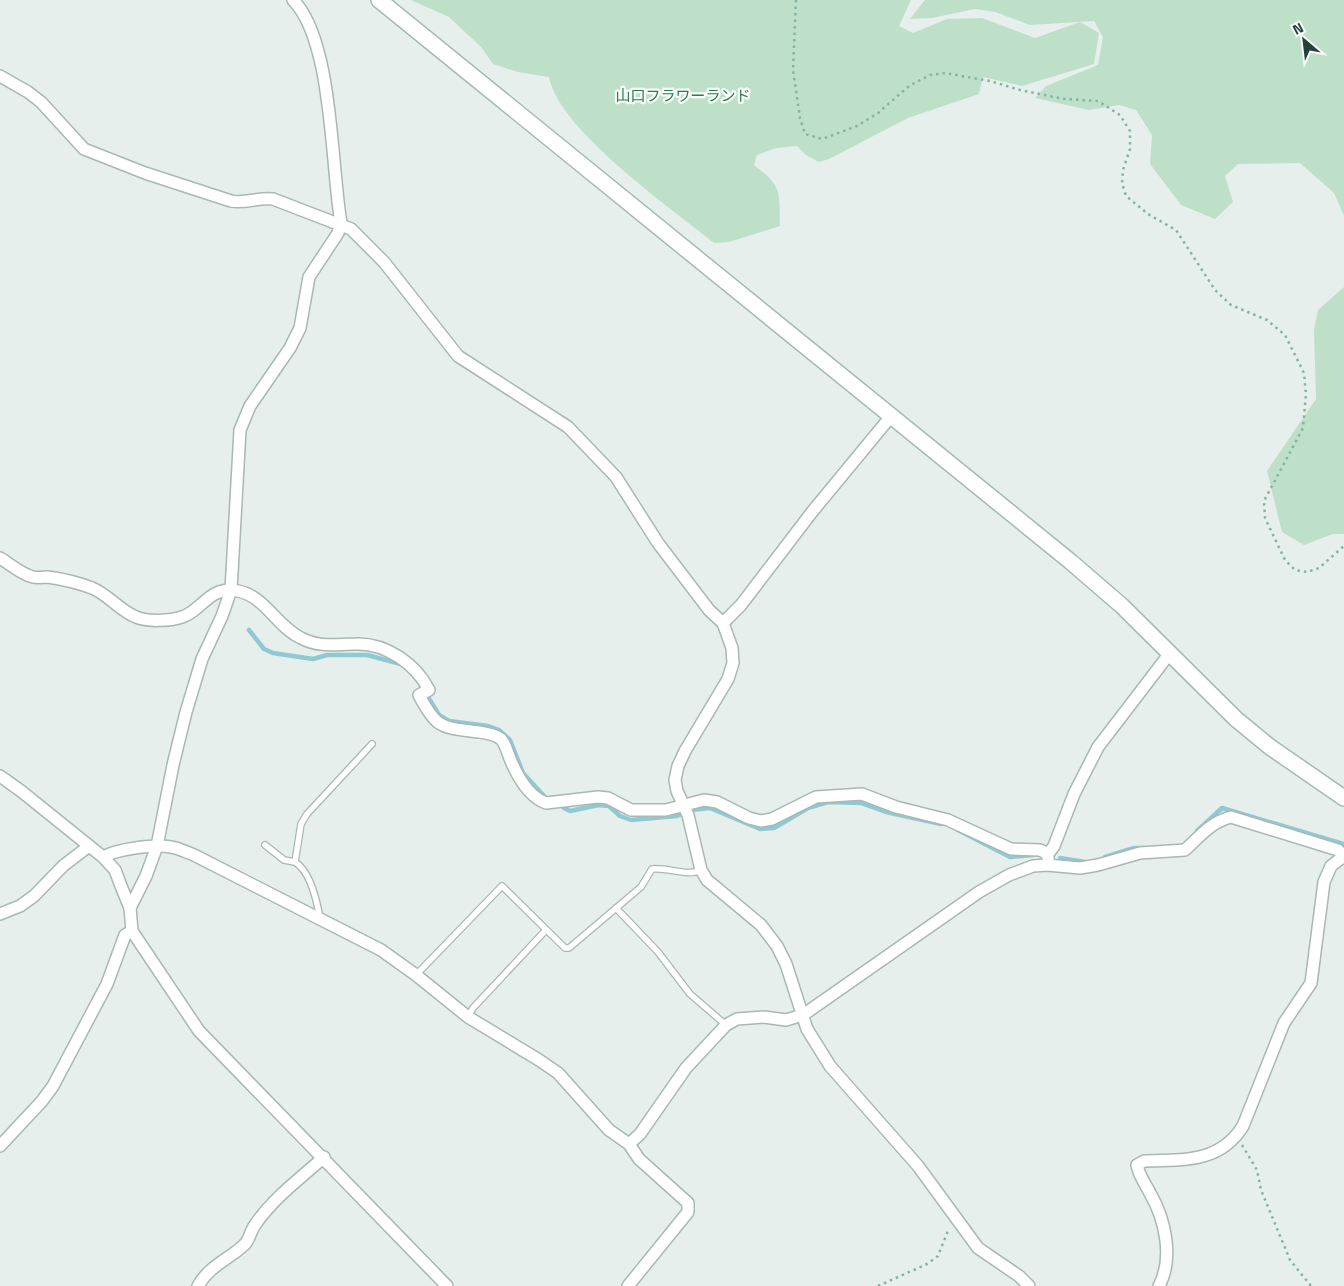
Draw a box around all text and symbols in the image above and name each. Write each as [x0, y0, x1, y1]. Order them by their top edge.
north arrow [1279, 15, 1329, 65]
text: N [1288, 17, 1307, 40]
park label: 山口フラワーランド [615, 84, 751, 107]

